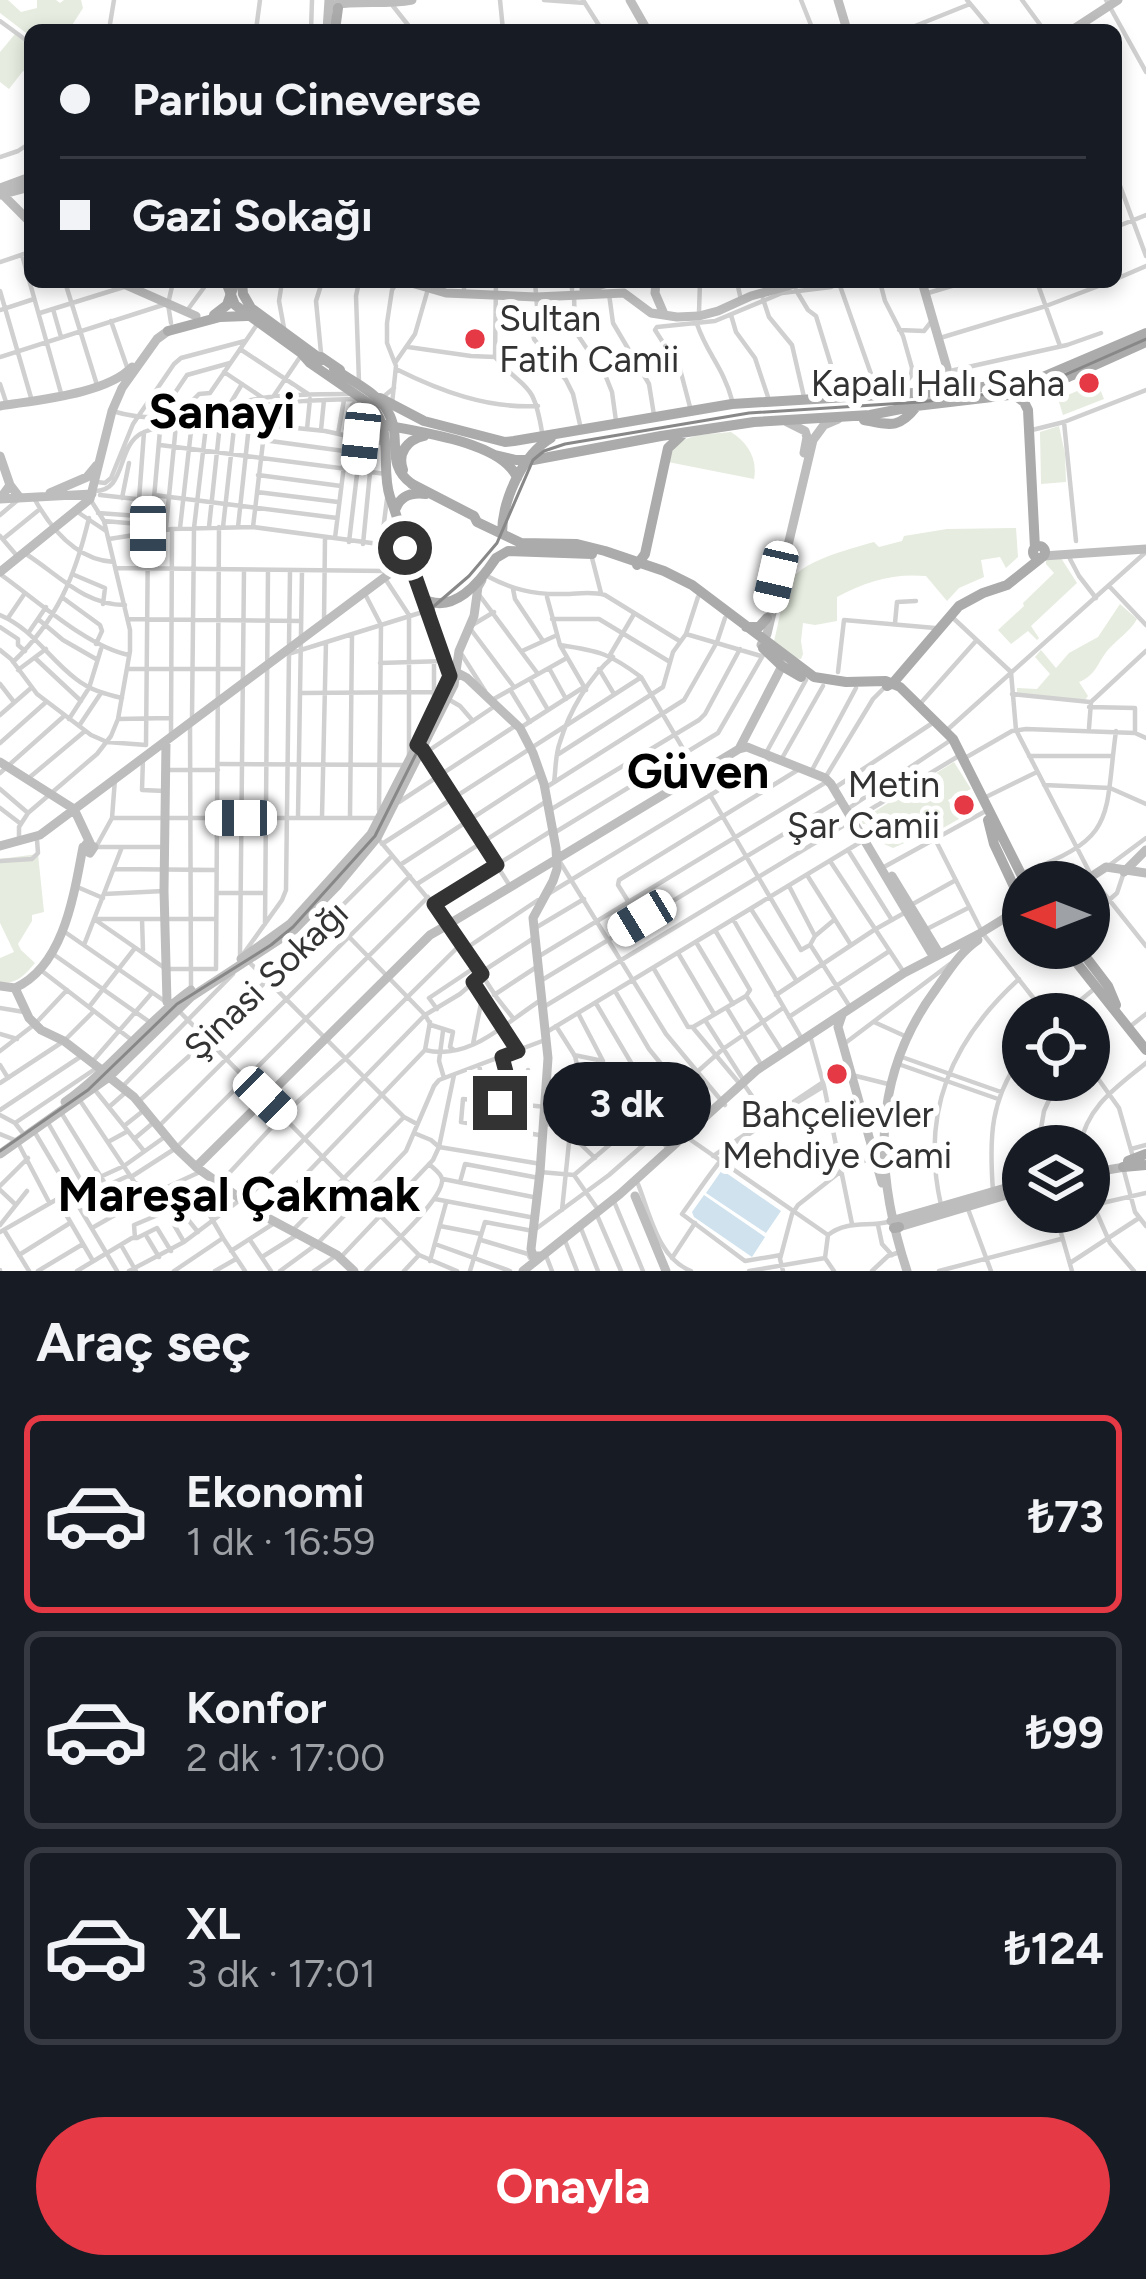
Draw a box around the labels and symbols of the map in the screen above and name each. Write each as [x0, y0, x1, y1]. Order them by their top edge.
place label: Sultan Fatih Camii [499, 297, 679, 381]
marker: Sultan Fatih Camii [462, 326, 488, 352]
place label: Kapalı Halı Saha [811, 362, 1065, 405]
marker: Kapalı Halı Saha [1076, 370, 1102, 396]
district label: Sanayi [148, 382, 296, 440]
car [339, 401, 383, 477]
car [130, 496, 166, 568]
route start [378, 521, 432, 575]
car [750, 538, 802, 616]
district label: Güven [627, 742, 769, 800]
place label: Metin Şar Camii [787, 763, 940, 847]
marker: Metin Şar Camii [951, 792, 977, 818]
car [205, 800, 277, 836]
north arrow [1002, 861, 1110, 969]
car [602, 884, 682, 952]
street label: Şinasi Sokağı [175, 891, 357, 1069]
car [227, 1060, 303, 1136]
callout: 3 dk [542, 1061, 710, 1145]
marker: Bahçelievler Mehdiye Cami [824, 1061, 850, 1087]
route end [473, 1076, 527, 1130]
place label: Bahçelievler Mehdiye Cami [722, 1093, 952, 1177]
district label: Mareşal Çakmak [58, 1165, 421, 1223]

